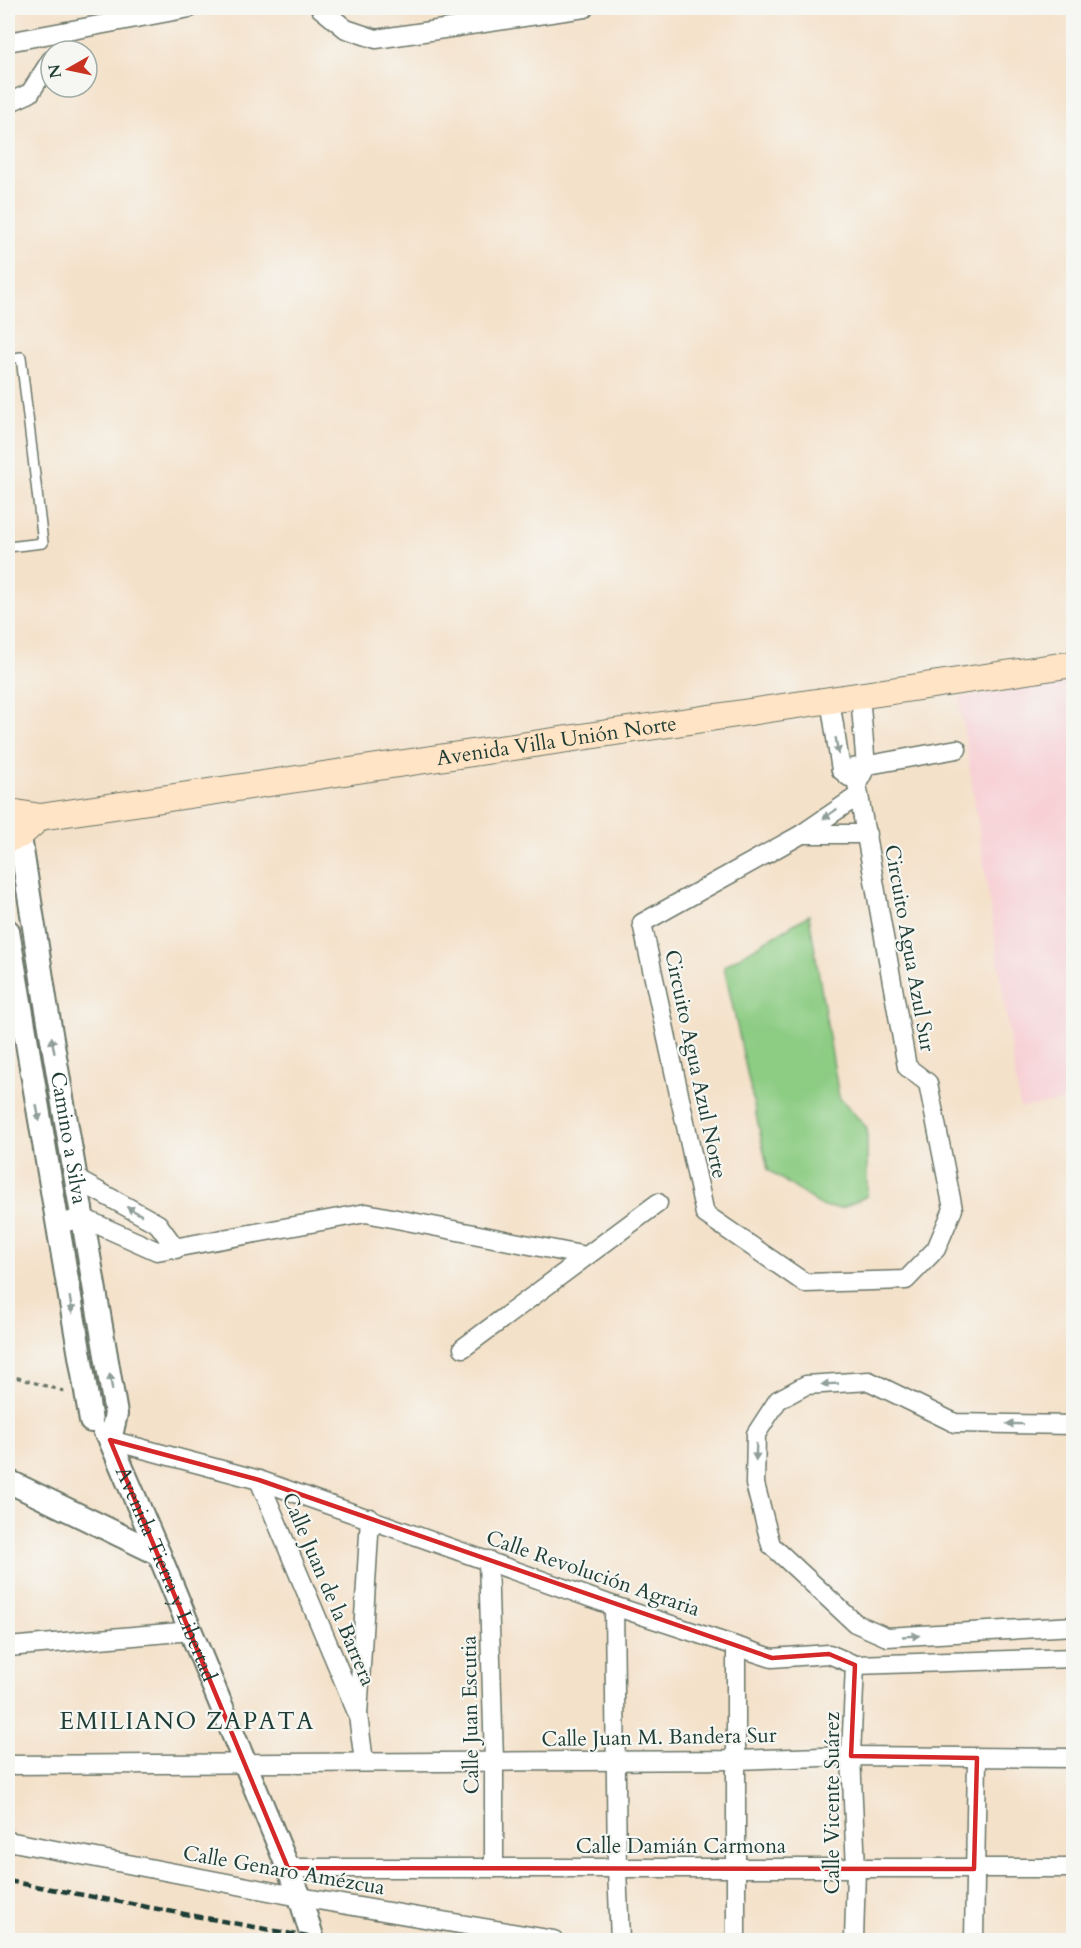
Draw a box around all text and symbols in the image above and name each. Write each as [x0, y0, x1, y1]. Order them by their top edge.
north arrow [39, 39, 99, 99]
text: N [43, 63, 67, 80]
street label: Avenida Villa Unión Norte [434, 709, 679, 773]
one-way arrow [833, 736, 842, 755]
one-way arrow [822, 809, 838, 820]
street label: Circuito Agua Azul Sur [877, 842, 942, 1054]
street label: Circuito Agua Azul Norte [657, 947, 734, 1181]
one-way arrow [48, 1036, 57, 1055]
street label: Camino a Silva [43, 1069, 94, 1206]
one-way arrow [34, 1104, 43, 1123]
one-way arrow [126, 1205, 142, 1216]
one-way arrow [66, 1296, 75, 1315]
one-way arrow [106, 1373, 115, 1392]
one-way arrow [820, 1379, 839, 1388]
one-way arrow [1006, 1419, 1025, 1429]
one-way arrow [751, 1442, 760, 1461]
street label: Avenida Tierra y Libertad [108, 1462, 224, 1686]
street label: Calle Juan de la Barrera [275, 1488, 382, 1690]
street label: Calle Revolución Agraria [482, 1523, 704, 1624]
one-way arrow [901, 1631, 920, 1640]
street label: Calle Juan Escutia [455, 1635, 486, 1795]
district label: EMILIANO ZAPATA [59, 1705, 315, 1738]
street label: Calle Vicente Suárez [818, 1711, 847, 1894]
street label: Calle Juan M. Bandera Sur [541, 1721, 777, 1754]
street label: Calle Damián Carmona [576, 1832, 786, 1861]
street label: Calle Genaro Amézcua [181, 1838, 387, 1903]

